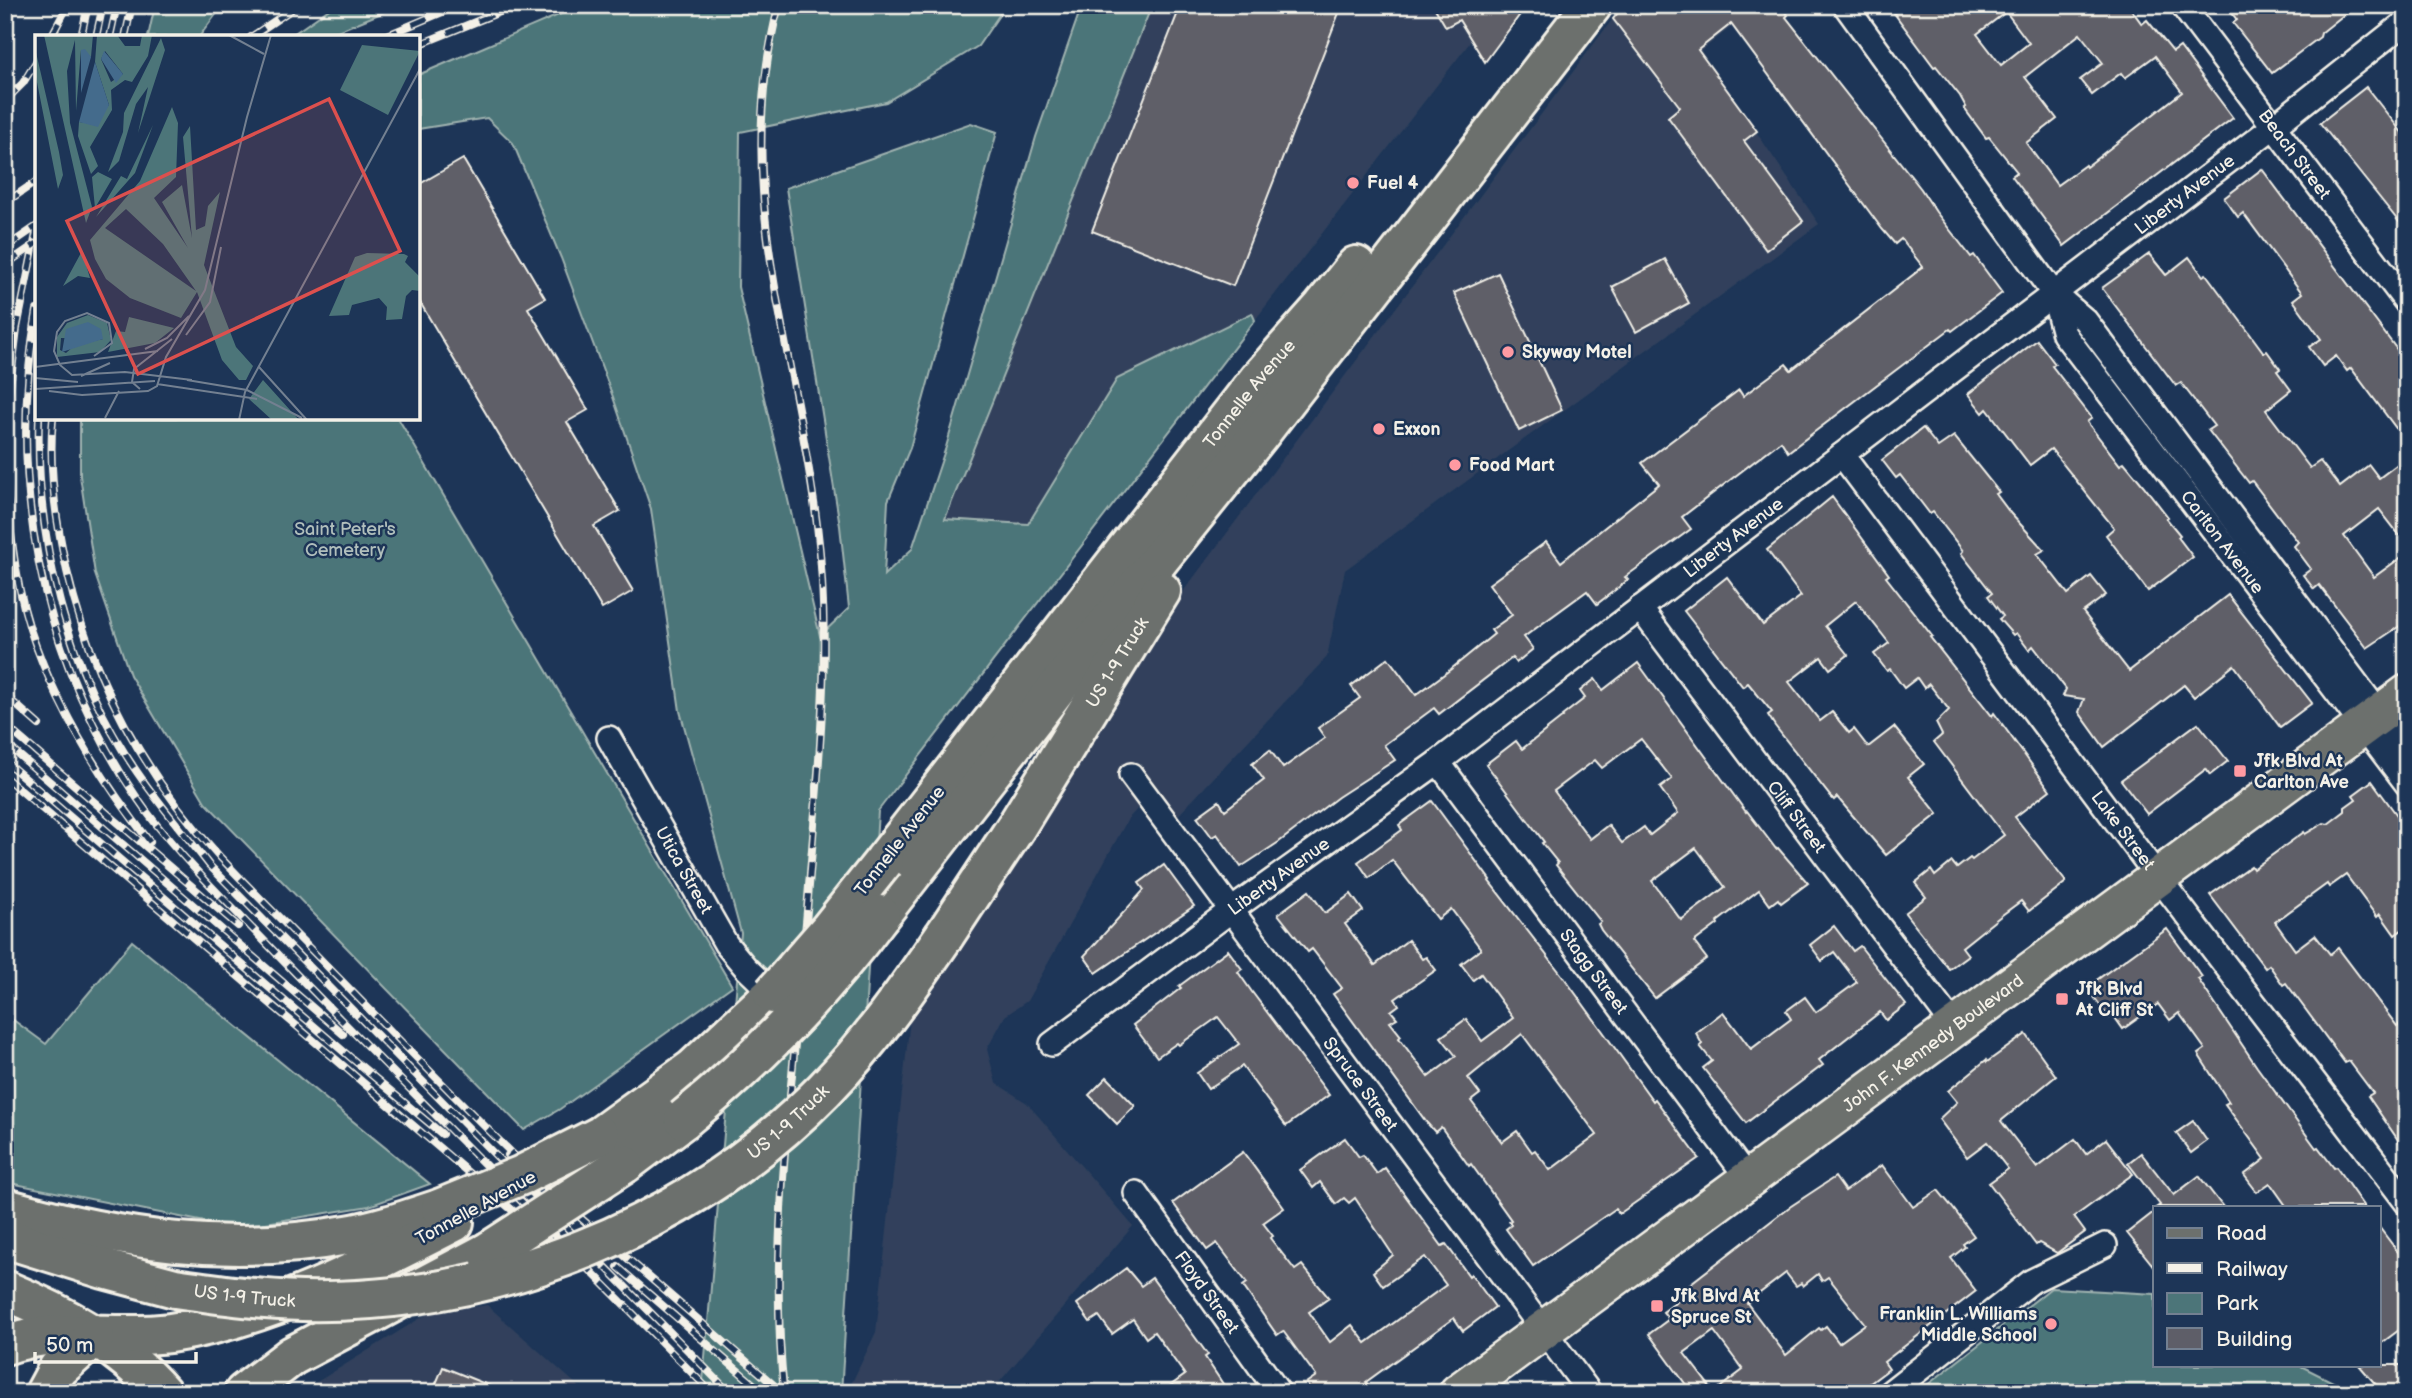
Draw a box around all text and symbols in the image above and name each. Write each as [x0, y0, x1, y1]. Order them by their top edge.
inset map [35, 35, 420, 420]
street label: Beach Street [2254, 105, 2336, 204]
street label: Liberty Avenue [2130, 149, 2239, 239]
place label: Fuel 4 [1367, 173, 1419, 194]
marker: Fuel 4 [1345, 175, 1361, 191]
street label: Tonnelle Avenue [1199, 335, 1300, 452]
place label: Skyway Motel [1522, 342, 1632, 363]
marker: Skyway Motel [1500, 344, 1516, 360]
place label: Exxon [1393, 419, 1441, 440]
marker: Exxon [1371, 421, 1387, 437]
place label: Food Mart [1469, 455, 1555, 476]
marker: Food Mart [1447, 457, 1463, 473]
street label: Carlton Avenue [2177, 486, 2269, 598]
street label: Liberty Avenue [1679, 493, 1788, 582]
park label: Saint Peter's Cemetery [294, 519, 396, 561]
street label: US 1-9 Truck [1082, 613, 1153, 711]
place label: Jfk Blvd At Carlton Ave [2254, 751, 2349, 793]
marker: Jfk Blvd At Carlton Ave [2232, 763, 2248, 779]
street label: Cliff Street [1763, 776, 1831, 857]
street label: Tonnelle Avenue [850, 781, 950, 900]
street label: Lake Street [2087, 787, 2160, 874]
street label: Utica Street [651, 823, 717, 918]
street label: Liberty Avenue [1224, 833, 1334, 920]
street label: Stagg Street [1555, 925, 1633, 1019]
street label: John F. Kennedy Boulevard [1839, 970, 2028, 1117]
place label: Jfk Blvd At Cliff St [2075, 979, 2153, 1021]
marker: Jfk Blvd At Cliff St [2054, 991, 2070, 1007]
street label: Spruce Street [1319, 1033, 1403, 1136]
street label: US 1-9 Truck [743, 1081, 834, 1164]
street label: Tonnelle Avenue [412, 1166, 540, 1250]
legend [2153, 1206, 2380, 1366]
text: Road [2216, 1221, 2267, 1246]
street label: Floyd Street [1170, 1247, 1244, 1338]
text: Railway [2216, 1257, 2288, 1282]
street label: US 1-9 Truck [192, 1280, 296, 1311]
place label: Jfk Blvd At Spruce St [1671, 1286, 1760, 1328]
text: Park [2216, 1291, 2259, 1316]
marker: Jfk Blvd At Spruce St [1649, 1298, 1665, 1314]
place label: Franklin L. Williams Middle School [1879, 1304, 2037, 1346]
marker: Franklin L. Williams Middle School [2043, 1316, 2059, 1332]
scale bar [35, 1321, 196, 1365]
text: Building [2216, 1327, 2292, 1352]
text: 50 m [46, 1333, 93, 1358]

